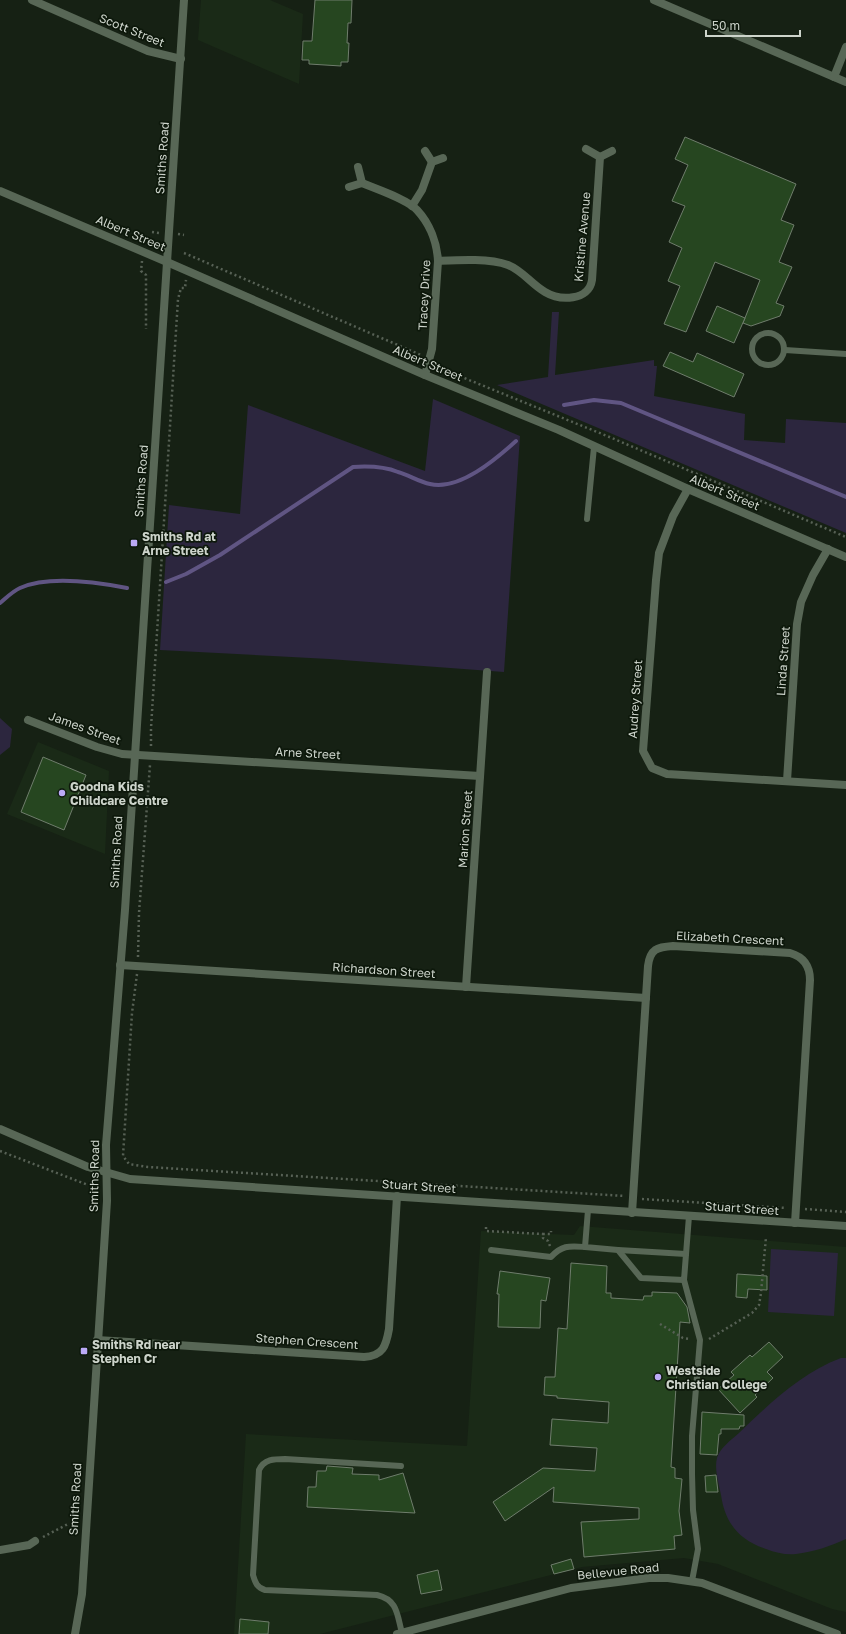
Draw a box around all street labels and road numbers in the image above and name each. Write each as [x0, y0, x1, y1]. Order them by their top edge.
street label: Scott Street [97, 10, 167, 50]
street label: Smiths Road [152, 121, 172, 195]
street label: Kristine Avenue [571, 191, 593, 283]
street label: Albert Street [94, 212, 168, 254]
street label: Tracey Drive [415, 259, 433, 331]
street label: Albert Street [391, 342, 465, 384]
street label: Smiths Road [131, 444, 151, 518]
street label: Albert Street [688, 471, 762, 513]
street label: Linda Street [773, 625, 793, 697]
street label: Audrey Street [625, 659, 645, 739]
street label: James Street [47, 708, 123, 748]
street label: Arne Street [275, 744, 341, 762]
street label: Marion Street [455, 789, 475, 868]
street label: Smiths Road [107, 815, 125, 889]
street label: Elizabeth Crescent [675, 928, 785, 948]
street label: Richardson Street [332, 959, 436, 981]
street label: Smiths Road [86, 1140, 102, 1212]
street label: Stuart Street [381, 1176, 457, 1196]
street label: Stuart Street [704, 1198, 780, 1218]
street label: Stephen Crescent [255, 1330, 359, 1352]
street label: Smiths Road [66, 1462, 84, 1536]
street label: Bellevue Road [576, 1559, 660, 1583]

